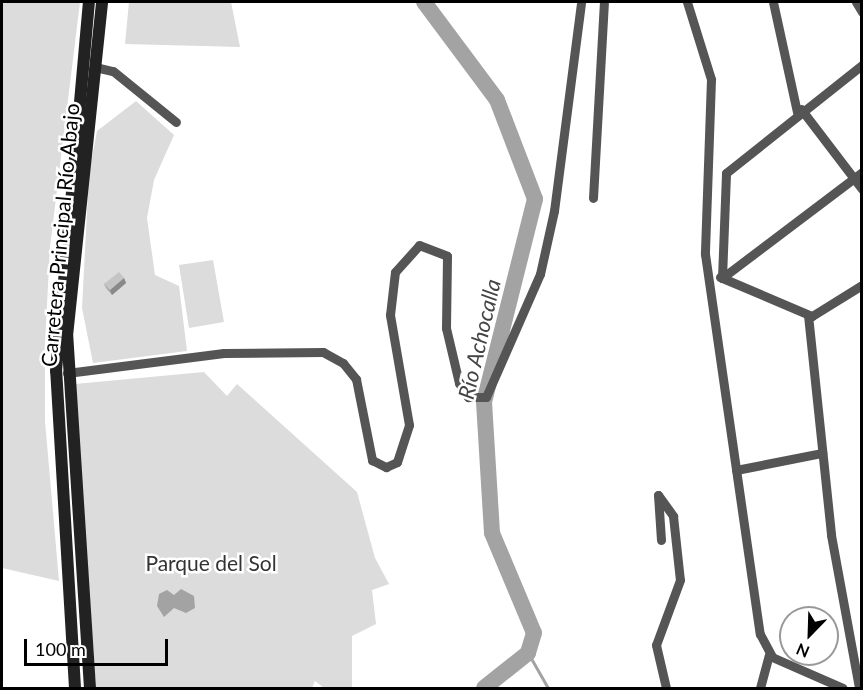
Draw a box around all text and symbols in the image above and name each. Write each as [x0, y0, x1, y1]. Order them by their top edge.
street label: Carretera Principal Río Abajo [36, 102, 84, 368]
water label: Río Achocalla [452, 276, 506, 402]
park label: Parque del Sol [145, 550, 277, 576]
north arrow [779, 606, 839, 666]
scale bar [27, 627, 171, 665]
text: 100 m [35, 638, 86, 660]
text: N [793, 640, 812, 662]

